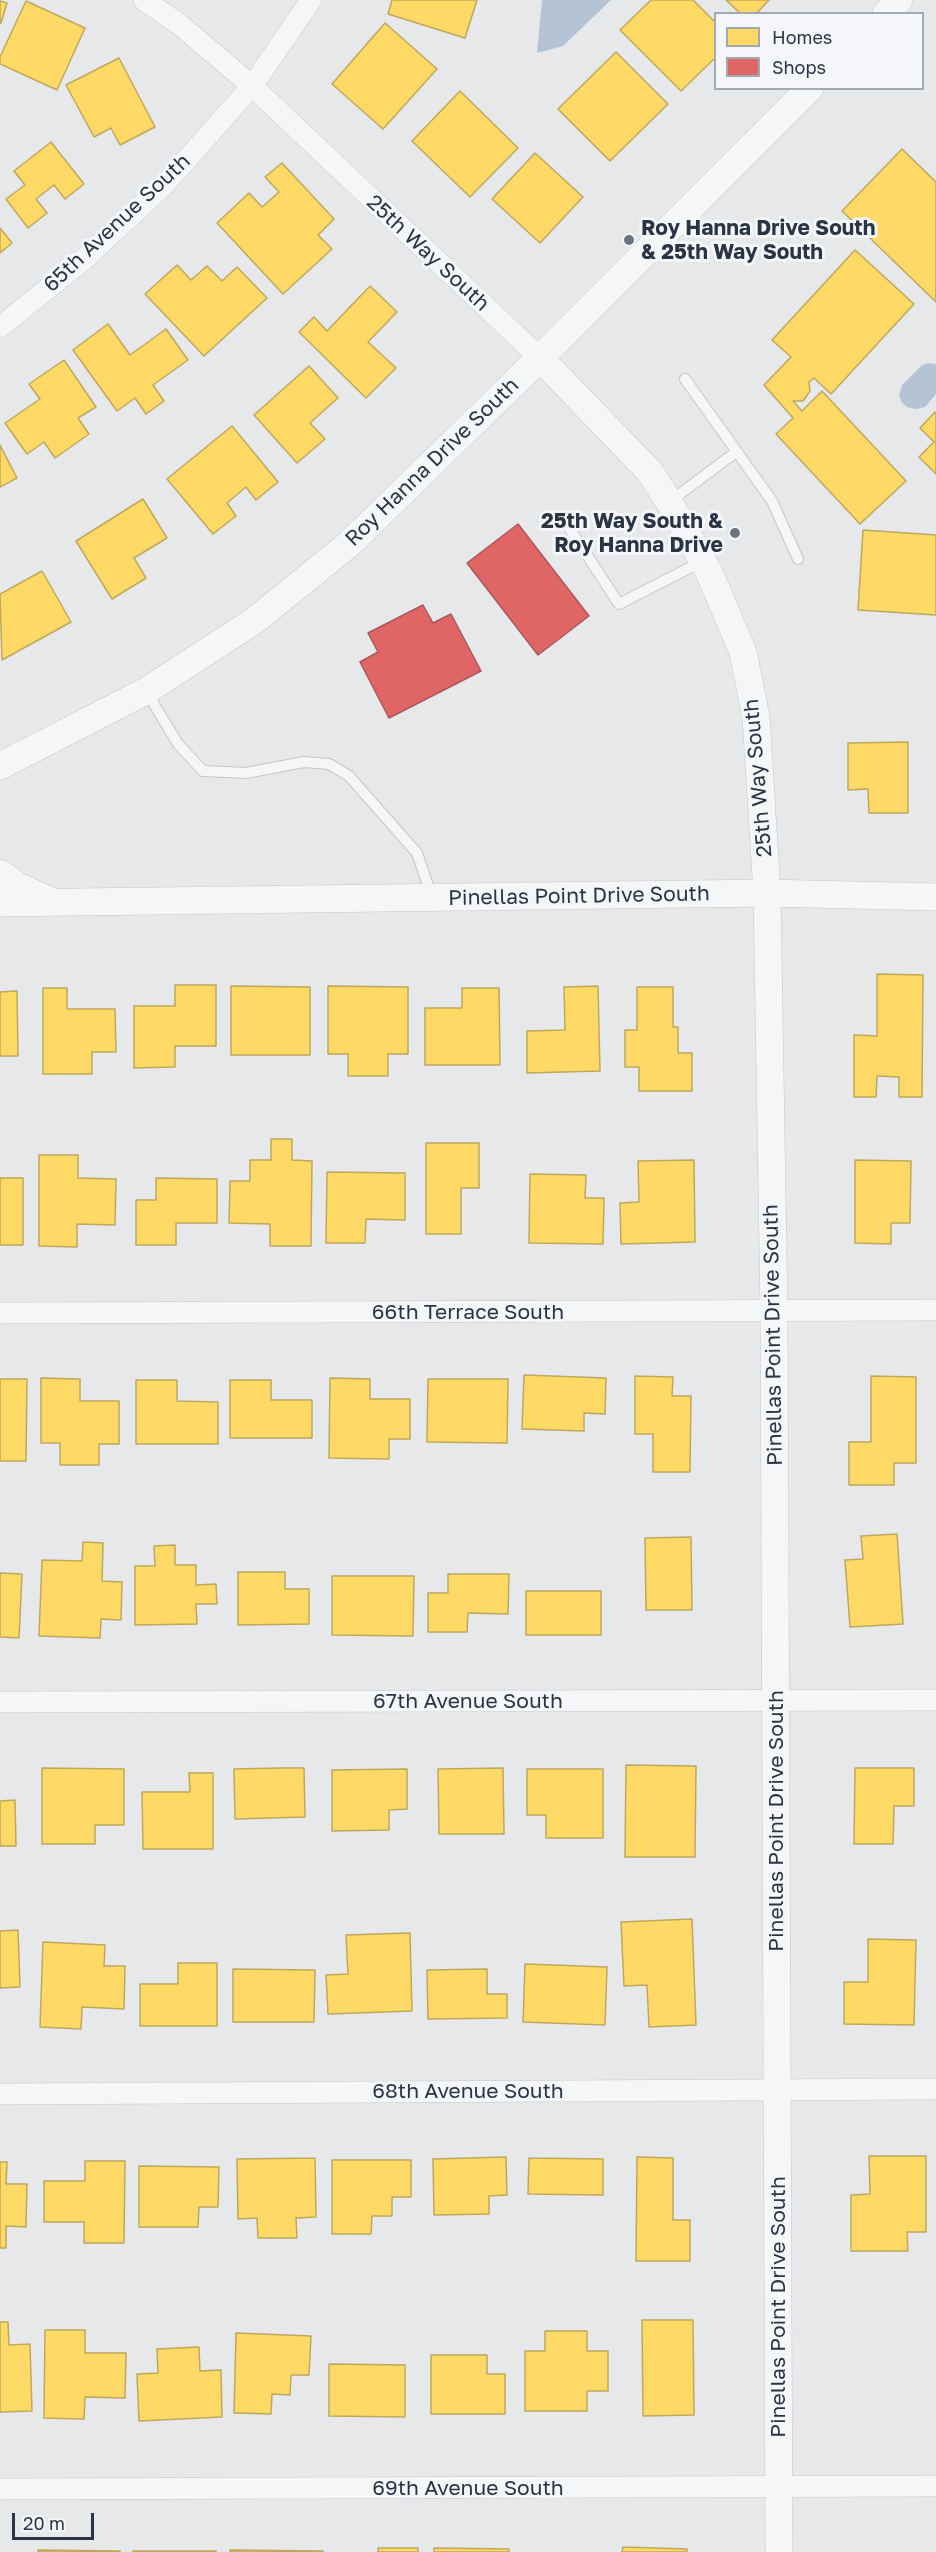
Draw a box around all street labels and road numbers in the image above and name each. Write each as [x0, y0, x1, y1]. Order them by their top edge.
street label: 65th Avenue South [39, 149, 195, 297]
street label: 25th Way South [361, 190, 495, 316]
street label: Roy Hanna Drive South [340, 373, 524, 551]
street label: 25th Way South [739, 698, 777, 858]
street label: Pinellas Point Drive South [448, 881, 710, 911]
street label: Pinellas Point Drive South [758, 1204, 788, 1466]
street label: 66th Terrace South [372, 1299, 564, 1325]
street label: 67th Avenue South [373, 1688, 563, 1714]
street label: Pinellas Point Drive South [763, 1690, 789, 1952]
street label: 68th Avenue South [372, 2078, 564, 2104]
street label: Pinellas Point Drive South [765, 2176, 791, 2438]
street label: 69th Avenue South [372, 2475, 564, 2501]

